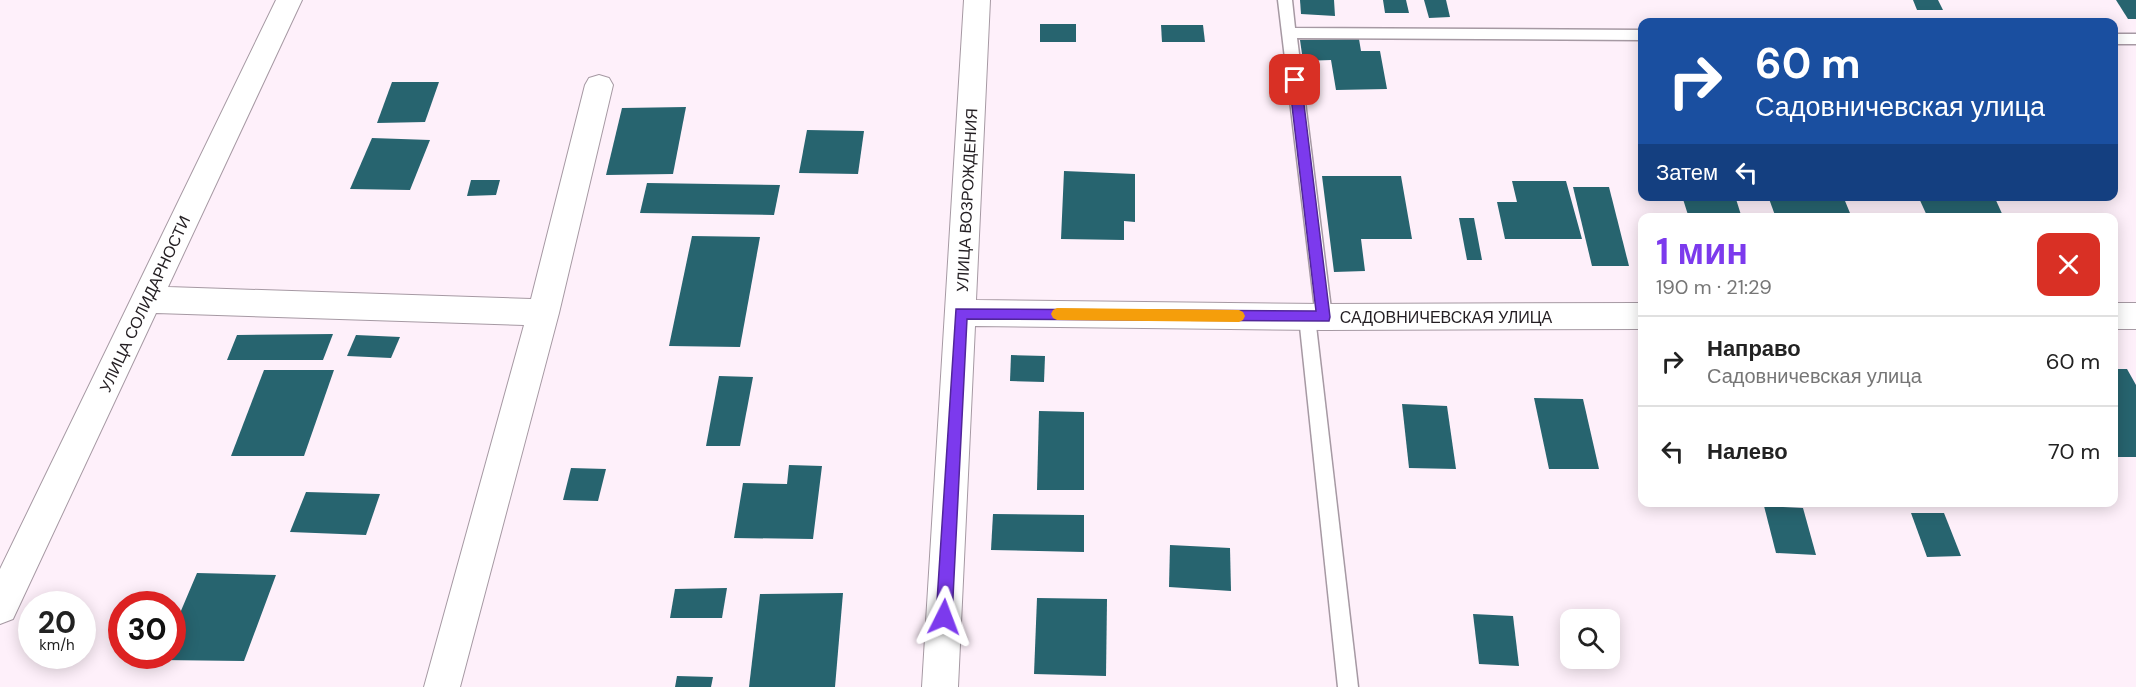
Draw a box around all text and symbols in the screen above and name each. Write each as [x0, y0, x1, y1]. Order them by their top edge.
text: 60 m [1755, 36, 1861, 91]
icon: right [1656, 42, 1734, 120]
pin [1269, 54, 1320, 105]
icon: arrive [1278, 63, 1311, 96]
text: Садовничевская улица [1755, 89, 2045, 124]
street label: УЛИЦА ВОЗРОЖДЕНИЯ [952, 108, 982, 292]
icon: left [1730, 156, 1763, 189]
text: Затем [1656, 158, 1718, 187]
street label: УЛИЦА СОЛИДАРНОСТИ [95, 212, 195, 396]
text: 1 мин [1656, 228, 1748, 275]
button: close [2037, 233, 2100, 296]
text: 190 m · 21:29 [1656, 274, 1772, 300]
street label: САДОВНИЧЕВСКАЯ УЛИЦА [1340, 307, 1553, 328]
text: Направо [1707, 334, 1801, 363]
icon: right [1656, 345, 1689, 378]
text: 60 m [2046, 347, 2100, 376]
text: Садовничевская улица [1707, 363, 1922, 389]
icon: left [1656, 435, 1689, 468]
text: Налево [1707, 437, 1788, 466]
text: 70 m [2048, 437, 2100, 466]
position arrow [912, 585, 976, 649]
speed limit sign: 30 [108, 591, 186, 669]
text: 20 [38, 603, 76, 642]
map controls [1560, 609, 1620, 669]
button: search [1560, 609, 1620, 669]
text: km/h [39, 635, 75, 655]

